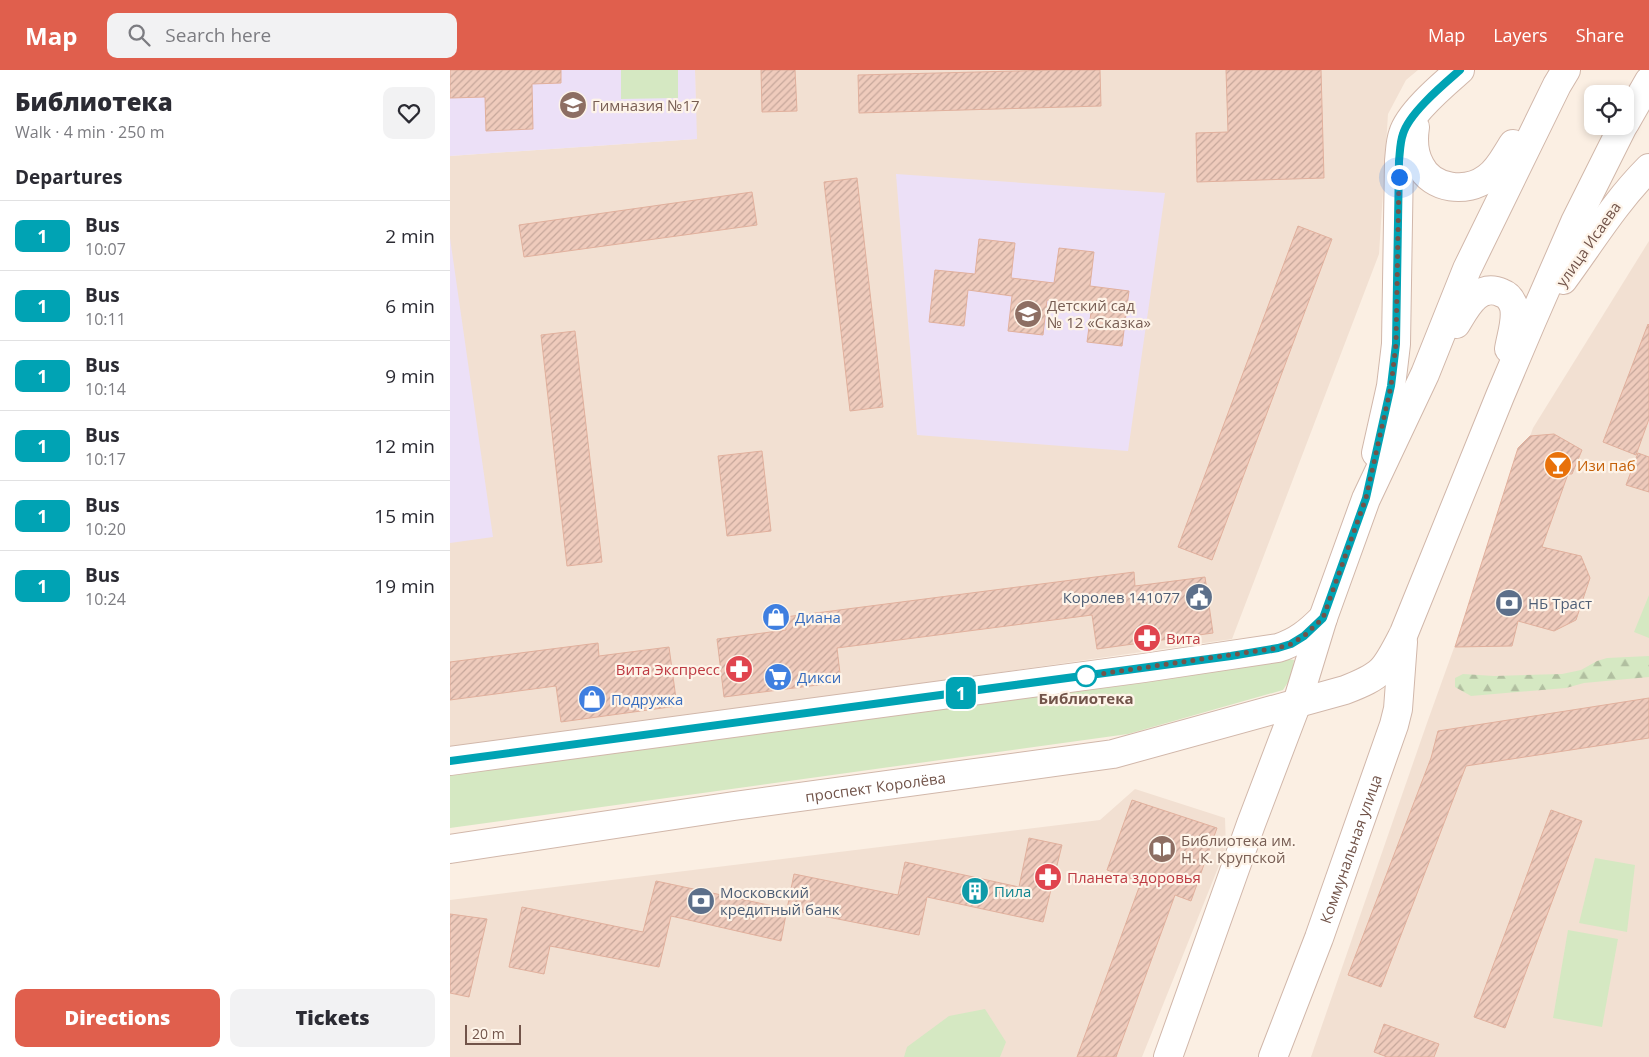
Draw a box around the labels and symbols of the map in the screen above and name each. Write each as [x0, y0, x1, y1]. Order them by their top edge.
school or university icon: Гимназия №17 [558, 90, 588, 120]
place label: Гимназия №17 [592, 95, 700, 115]
your location [1387, 165, 1412, 190]
street label: улица Исаева [1551, 197, 1625, 291]
place label: Детский сад № 12 «Сказка» [1047, 295, 1151, 332]
school or university icon: Детский сад № 12 «Сказка» [1013, 299, 1043, 329]
bar icon: Изи паб [1543, 450, 1573, 480]
place label: Изи паб [1577, 455, 1636, 475]
public building icon: Королев 141077 [1184, 582, 1214, 612]
place label: Королев 141077 [1063, 587, 1180, 607]
bank icon: НБ Траст [1494, 588, 1524, 618]
place label: НБ Траст [1528, 593, 1592, 613]
shop icon: Диана [761, 602, 791, 632]
place label: Диана [795, 607, 841, 627]
pharmacy icon: Вита [1132, 623, 1162, 653]
place label: Вита [1166, 628, 1201, 648]
pharmacy icon: Вита Экспресс [724, 654, 754, 684]
place label: Вита Экспресс [616, 659, 720, 679]
supermarket icon: Дикси [763, 662, 793, 692]
marker: Библиотека [1075, 665, 1097, 687]
place label: Дикси [797, 667, 841, 687]
line badge: 1 [945, 677, 977, 709]
shop icon: Подружка [577, 684, 607, 714]
place label: Библиотека [1039, 688, 1133, 708]
place label: Подружка [611, 689, 683, 709]
street label: проспект Королёва [804, 767, 947, 806]
street label: Коммунальная улица [1315, 772, 1386, 926]
place label: Библиотека им. Н. К. Крупской [1181, 830, 1296, 867]
library icon: Библиотека им. Н. К. Крупской [1147, 834, 1177, 864]
pharmacy icon: Планета здоровья [1033, 862, 1063, 892]
place label: Планета здоровья [1067, 867, 1201, 887]
building icon: Пила [960, 876, 990, 906]
place label: Пила [994, 881, 1031, 901]
place label: Московский кредитный банк [720, 882, 840, 919]
bank icon: Московский кредитный банк [686, 886, 716, 916]
scale bar [465, 1022, 521, 1045]

